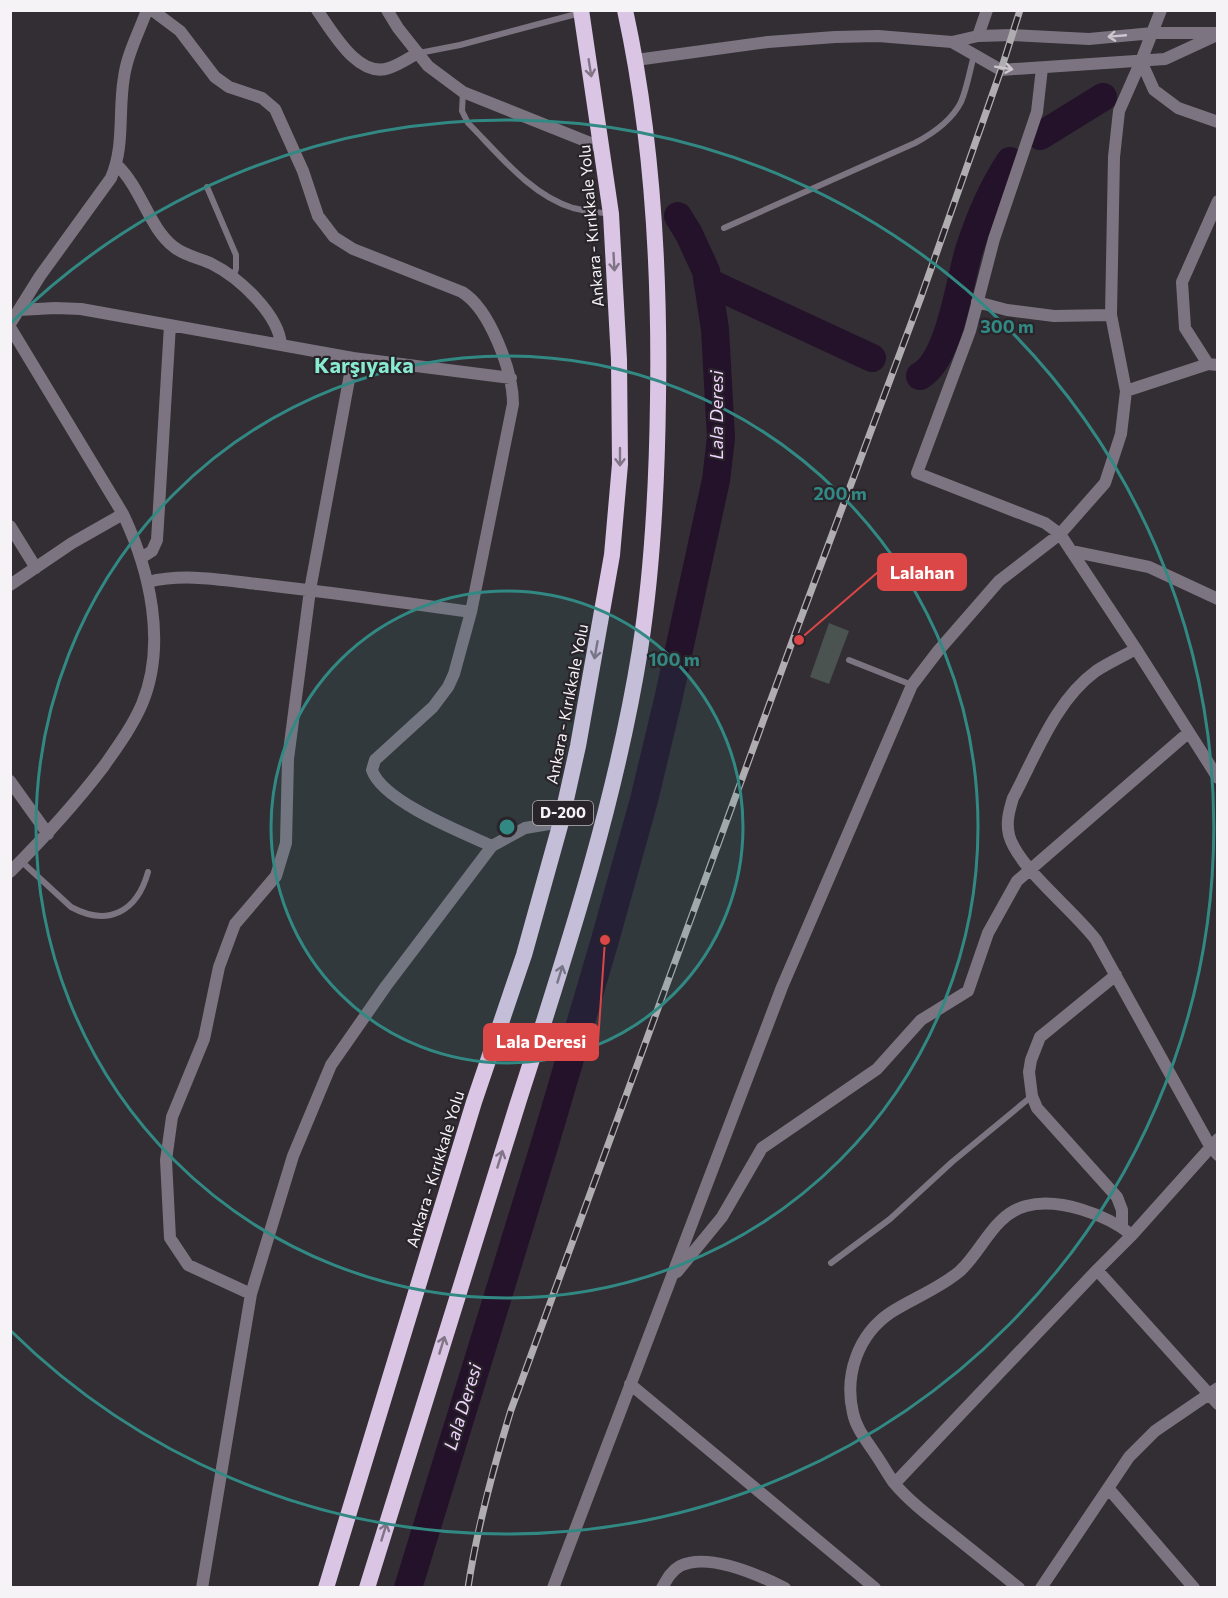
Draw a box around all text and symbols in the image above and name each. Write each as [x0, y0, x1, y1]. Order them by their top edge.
one-way arrow [1108, 31, 1128, 42]
one-way arrow [585, 58, 596, 78]
one-way arrow [994, 62, 1013, 73]
street label: Ankara - Kırıkkale Yolu [574, 144, 607, 308]
one-way arrow [608, 251, 619, 271]
text: 300 m [980, 315, 1034, 337]
district label: Karşıyaka [314, 351, 414, 378]
water label: Lala Deresi [705, 369, 727, 460]
one-way arrow [614, 446, 626, 466]
text: 200 m [813, 482, 867, 504]
callout: Lalahan [878, 554, 966, 590]
text: Lalahan [890, 561, 954, 583]
street label: Ankara - Kırıkkale Yolu [542, 622, 591, 786]
one-way arrow [590, 640, 601, 659]
text: 100 m [648, 648, 700, 670]
road number: D-200 [533, 801, 593, 825]
centre of rings [497, 817, 517, 837]
one-way arrow [555, 965, 566, 984]
callout: Lala Deresi [484, 1024, 598, 1060]
text: Lala Deresi [496, 1030, 586, 1052]
street label: Ankara - Kırıkkale Yolu [402, 1088, 467, 1250]
one-way arrow [495, 1150, 506, 1169]
one-way arrow [437, 1336, 448, 1355]
water label: Lala Deresi [438, 1360, 486, 1453]
one-way arrow [379, 1523, 390, 1542]

